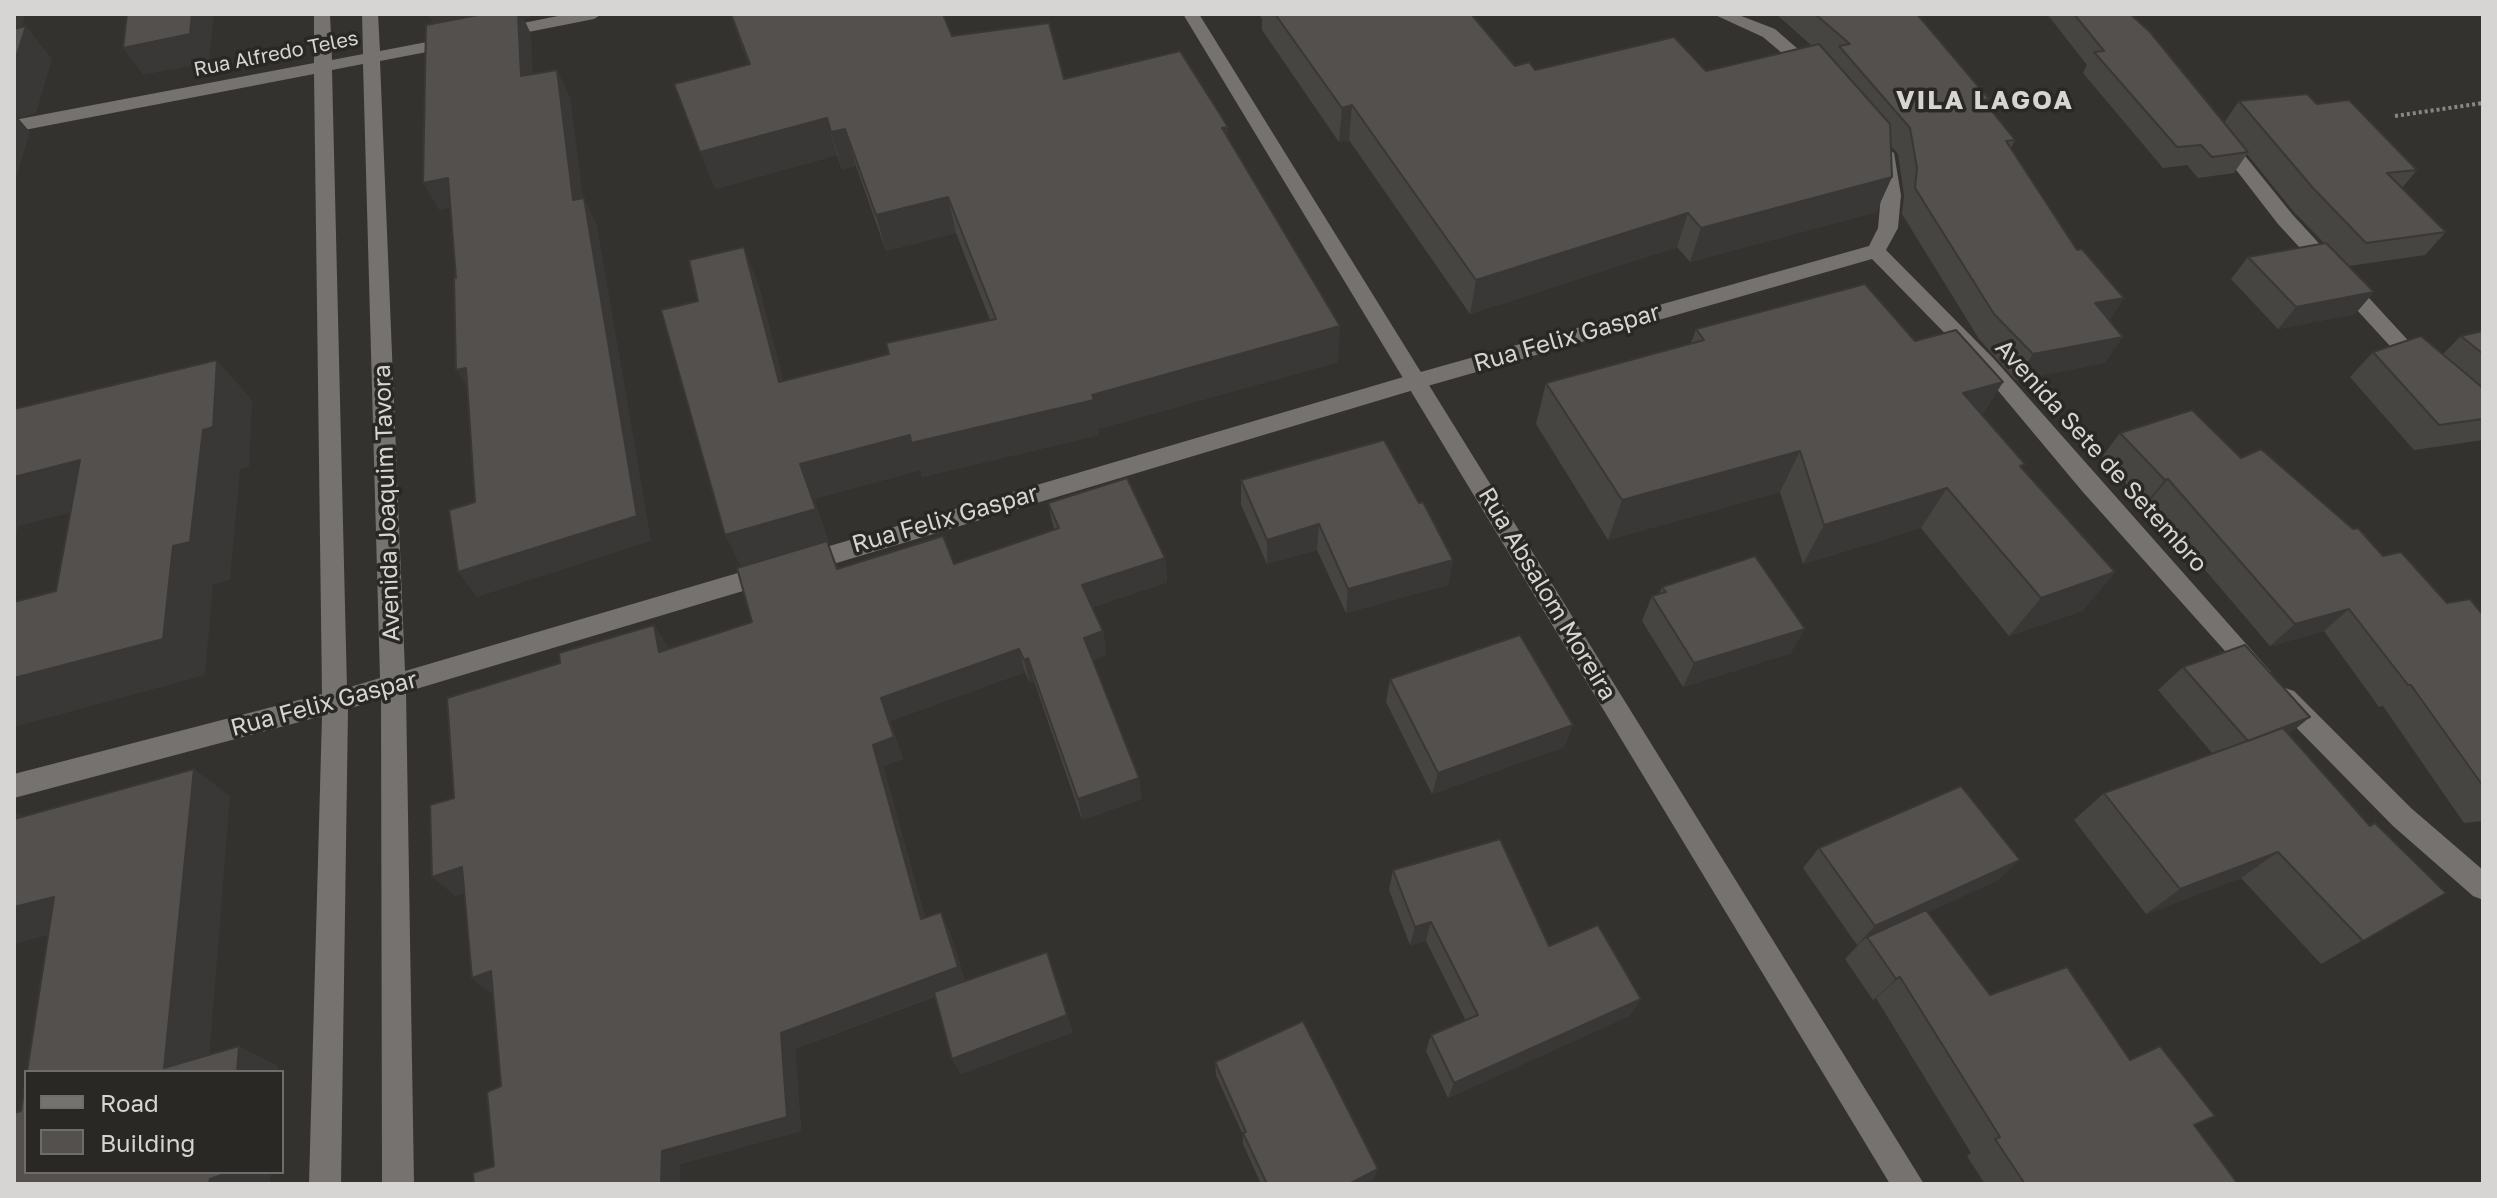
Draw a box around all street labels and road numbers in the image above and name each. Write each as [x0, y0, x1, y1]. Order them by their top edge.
street label: Rua Alfredo Teles [192, 26, 360, 82]
street label: Rua Felix Gaspar [1471, 298, 1663, 378]
street label: Avenida Sete de Setembro [1989, 334, 2213, 578]
street label: Avenida Joaquim Tavora [368, 364, 406, 642]
street label: Rua Felix Gaspar [849, 479, 1041, 559]
street label: Rua Absalom Moreira [1472, 482, 1622, 706]
street label: Rua Felix Gaspar [228, 665, 420, 743]

